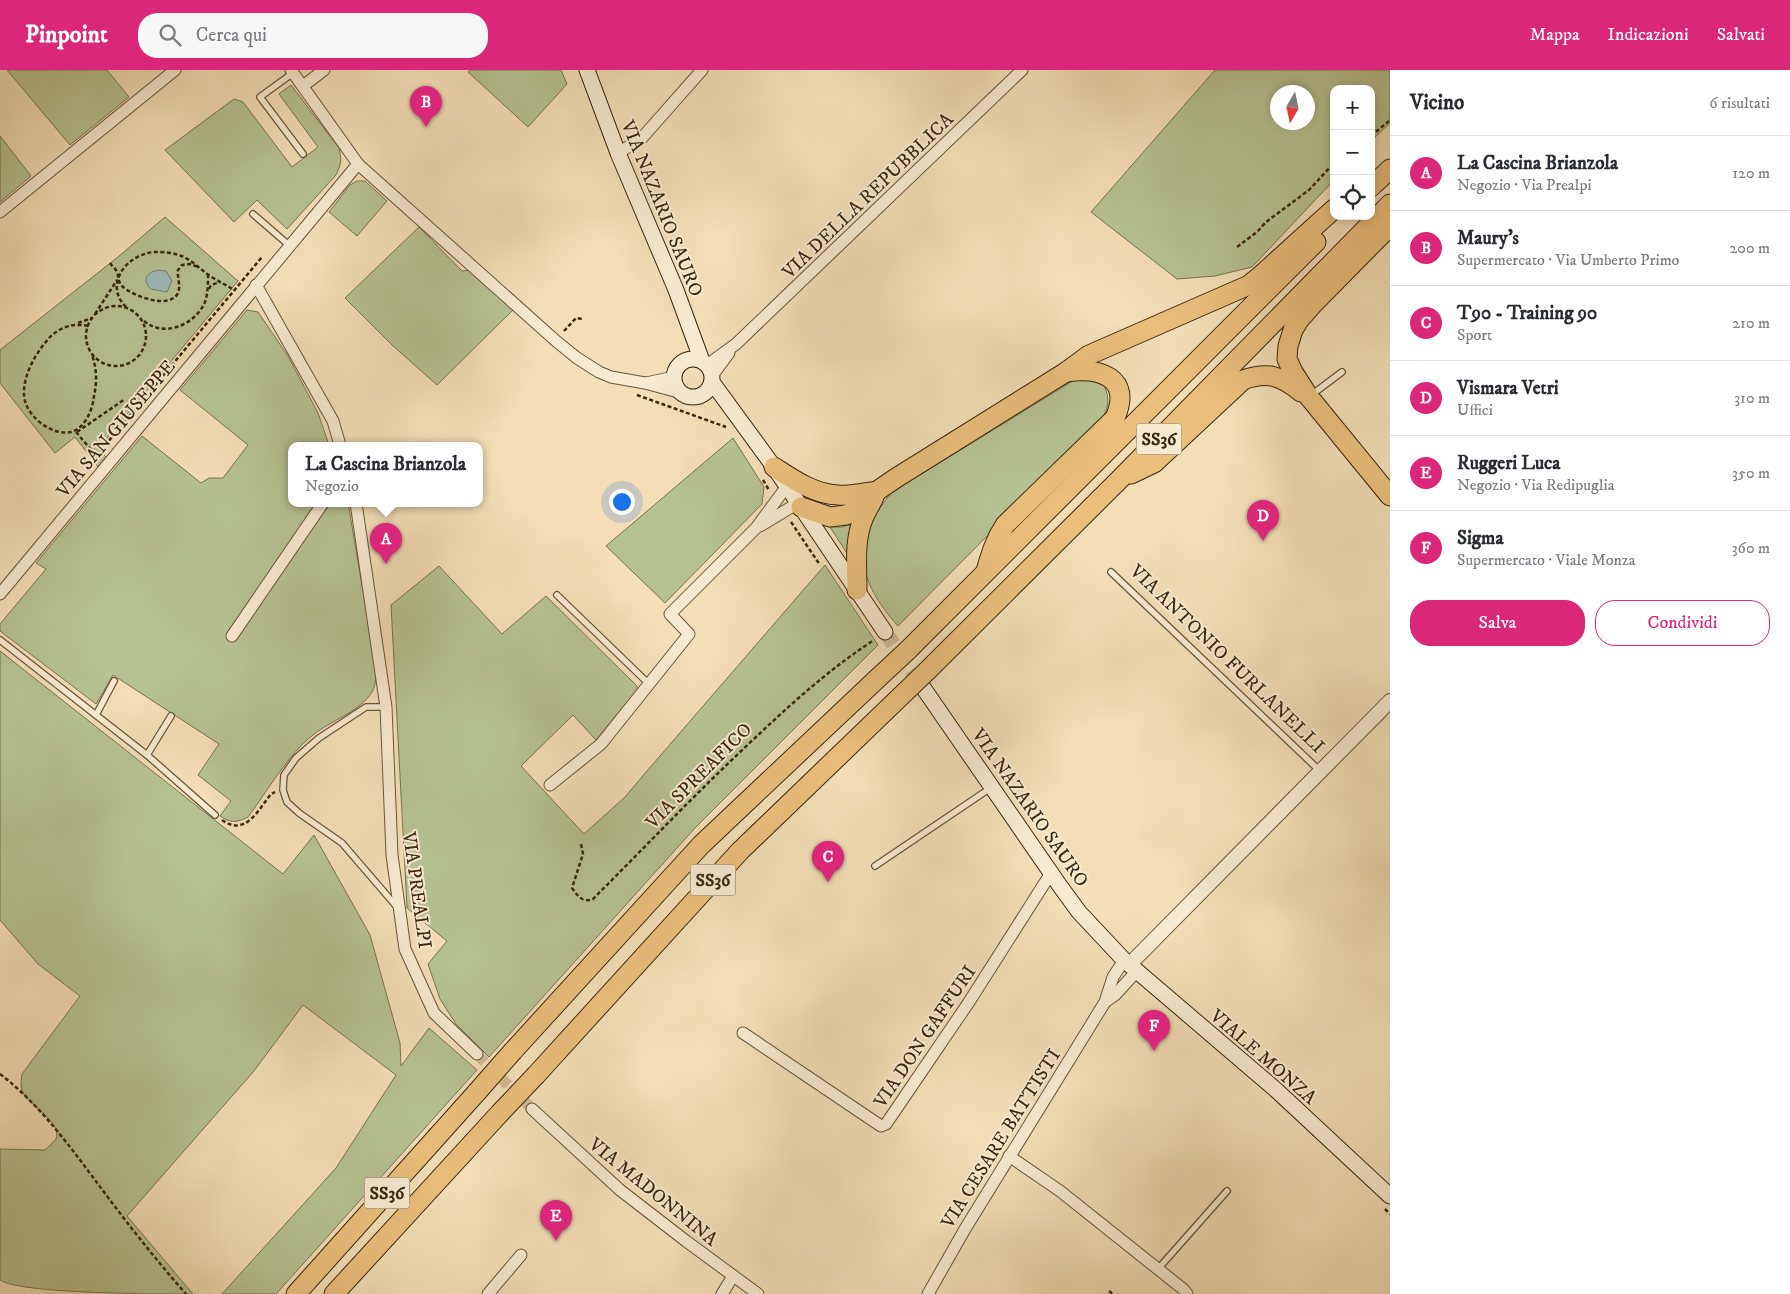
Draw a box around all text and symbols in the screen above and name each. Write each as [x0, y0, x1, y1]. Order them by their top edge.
search box [138, 13, 488, 58]
text: Pinpoint [25, 20, 108, 50]
icon: search [156, 21, 184, 49]
text: Cerca qui [196, 24, 267, 47]
text: Mappa [1530, 24, 1580, 46]
text: Indicazioni [1608, 24, 1689, 46]
text: Salvati [1717, 24, 1765, 46]
north arrow [1270, 85, 1315, 130]
map controls [1330, 85, 1375, 220]
button: + [1330, 85, 1375, 130]
pin: B [410, 86, 442, 127]
text: Vicino [1410, 90, 1464, 116]
text: 6 risultati [1709, 93, 1770, 113]
street label: VIA DELLA REPUBBLICA [777, 108, 959, 285]
street label: VIA NAZARIO SAURO [615, 116, 707, 300]
button: − [1330, 130, 1375, 175]
text: La Cascina Brianzola [1457, 152, 1618, 175]
text: A [1421, 163, 1431, 183]
text: 120 m [1732, 163, 1770, 183]
button: locate [1330, 175, 1375, 220]
text: Negozio · Via Prealpi [1457, 175, 1592, 195]
text: Maury's [1457, 227, 1519, 250]
text: B [1421, 238, 1431, 258]
text: 200 m [1729, 238, 1770, 258]
text: Supermercato · Via Umberto Primo [1457, 250, 1679, 270]
text: T90 - Training 90 [1457, 302, 1597, 325]
text: C [1421, 313, 1431, 333]
text: 210 m [1732, 313, 1770, 333]
text: Sport [1457, 325, 1492, 345]
street label: VIA SAN GIUSEPPE [51, 355, 180, 503]
text: Vismara Vetri [1457, 377, 1559, 400]
text: D [1420, 388, 1432, 408]
text: 310 m [1734, 388, 1770, 408]
text: Uffici [1457, 400, 1493, 420]
road number: SS36 [1136, 424, 1182, 454]
popup [288, 442, 483, 507]
text: Ruggeri Luca [1457, 452, 1560, 475]
text: La Cascina Brianzola [305, 453, 466, 476]
text: E [1420, 463, 1432, 483]
text: 350 m [1732, 463, 1770, 483]
text: Negozio · Via Redipuglia [1457, 475, 1615, 495]
text: Negozio [305, 476, 359, 496]
your location [609, 489, 635, 515]
pin: D [1247, 500, 1279, 541]
pin: A [370, 523, 402, 564]
text: Sigma [1457, 527, 1503, 550]
text: F [1421, 538, 1431, 558]
text: 360 m [1732, 538, 1770, 558]
text: Supermercato · Viale Monza [1457, 550, 1636, 570]
street label: VIA ANTONIO FURLANELLI [1124, 559, 1329, 758]
button: Salva [1410, 600, 1585, 646]
button: Condividi [1595, 600, 1770, 646]
street label: VIA SPREAFICO [641, 718, 757, 835]
street label: VIA NAZARIO SAURO [966, 724, 1093, 891]
street label: VIA PREALPI [397, 829, 436, 950]
pin: C [812, 841, 844, 882]
road number: SS36 [690, 864, 736, 896]
street label: VIA DON GAFFURI [868, 961, 982, 1113]
street label: VIALE MONZA [1204, 1004, 1322, 1110]
pin: F [1138, 1010, 1170, 1051]
street label: VIA CESARE BATTISTI [936, 1045, 1066, 1234]
street label: VIA MADONNINA [583, 1133, 723, 1252]
road number: SS36 [364, 1178, 410, 1208]
pin: E [540, 1200, 572, 1241]

